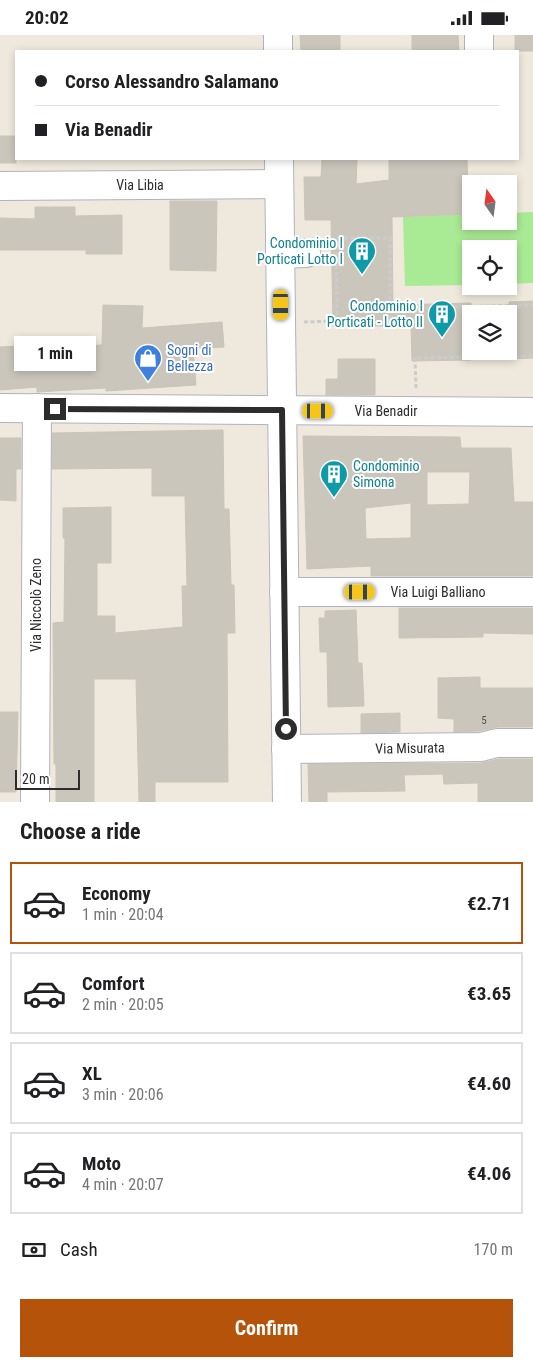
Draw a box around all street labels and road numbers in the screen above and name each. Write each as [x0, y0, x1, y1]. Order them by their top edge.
street label: Via Libia [116, 177, 164, 193]
street label: Via Benadir [354, 403, 418, 419]
street label: Via Niccolò Zeno [28, 558, 44, 652]
street label: Via Luigi Balliano [390, 584, 486, 600]
street label: Via Misurata [375, 739, 445, 757]

